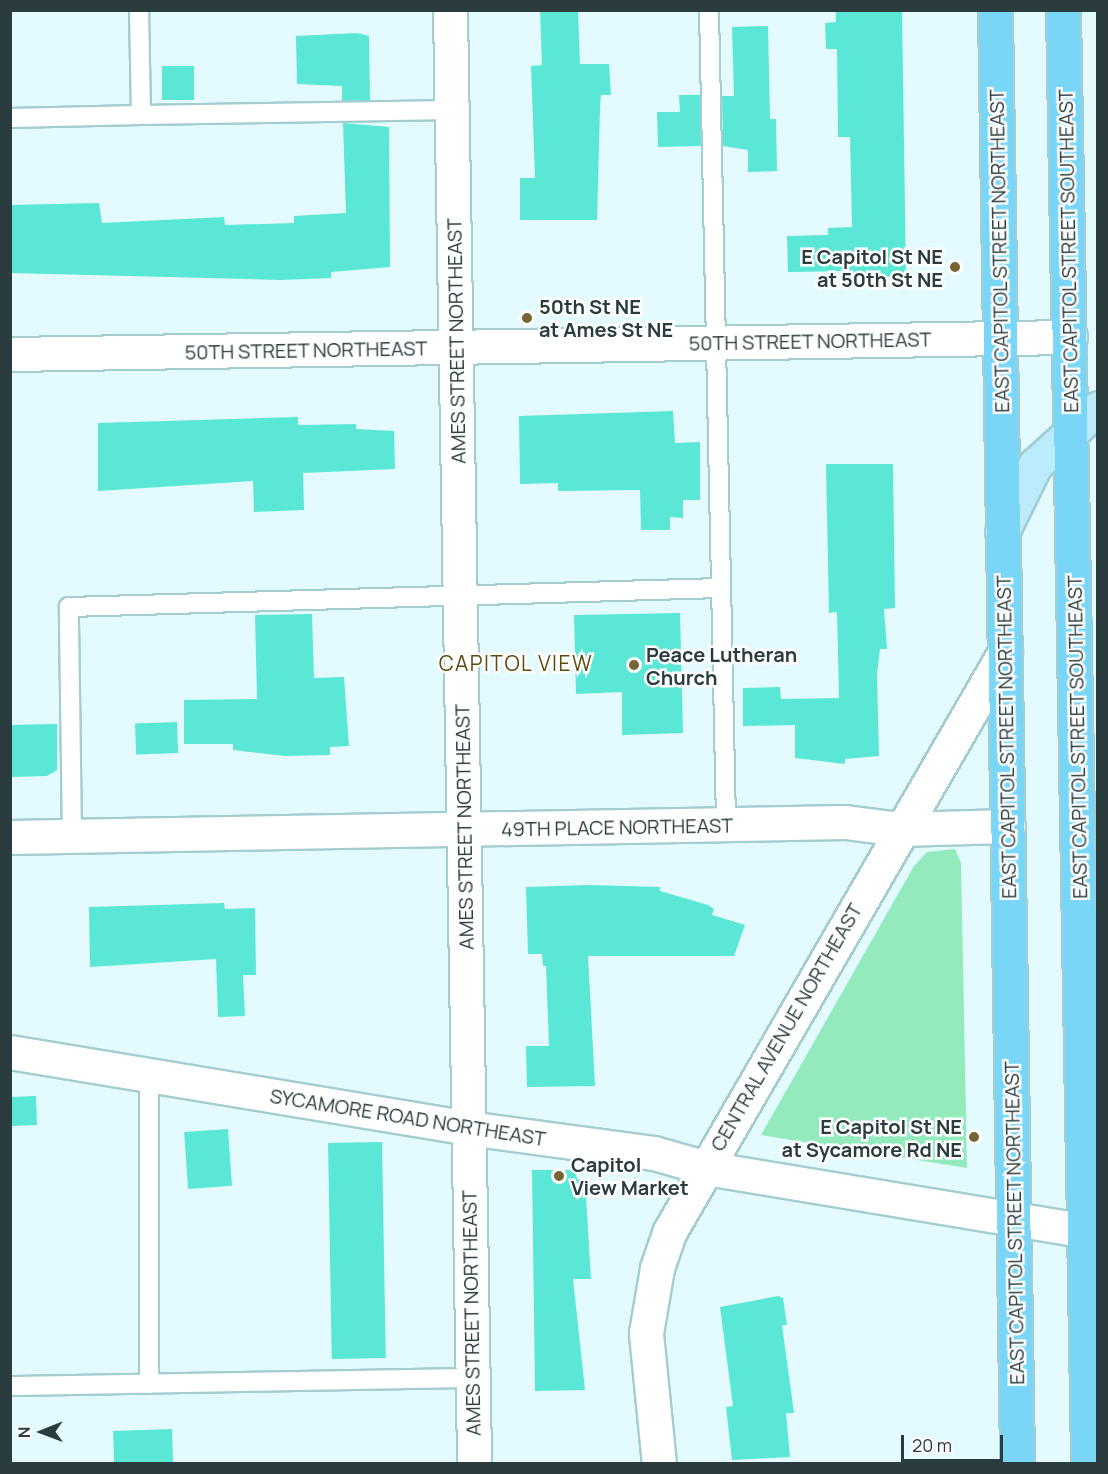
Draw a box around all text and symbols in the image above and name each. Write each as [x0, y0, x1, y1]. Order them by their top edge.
street label: EAST CAPITOL STREET NORTHEAST [984, 88, 1014, 414]
street label: EAST CAPITOL STREET SOUTHEAST [1053, 88, 1083, 414]
street label: AMES STREET NORTHEAST [442, 218, 470, 464]
place label: E Capitol St NE at 50th St NE [801, 244, 943, 291]
marker: E Capitol St NE at 50th St NE [948, 260, 962, 274]
place label: 50th St NE at Ames St NE [539, 294, 673, 341]
marker: 50th St NE at Ames St NE [520, 311, 534, 325]
street label: 50TH STREET NORTHEAST [688, 327, 932, 355]
street label: 50TH STREET NORTHEAST [184, 336, 428, 364]
street label: EAST CAPITOL STREET NORTHEAST [991, 574, 1021, 900]
street label: EAST CAPITOL STREET SOUTHEAST [1062, 574, 1092, 900]
place label: Peace Lutheran Church [646, 642, 797, 689]
district label: CAPITOL VIEW [438, 650, 594, 676]
marker: Peace Lutheran Church [627, 658, 641, 672]
street label: AMES STREET NORTHEAST [450, 704, 478, 950]
street label: 49TH PLACE NORTHEAST [501, 813, 733, 841]
street label: CENTRAL AVENUE NORTHEAST [705, 898, 867, 1156]
street label: EAST CAPITOL STREET NORTHEAST [999, 1060, 1029, 1386]
street label: SYCAMORE ROAD NORTHEAST [268, 1083, 548, 1151]
place label: E Capitol St NE at Sycamore Rd NE [782, 1114, 962, 1161]
marker: E Capitol St NE at Sycamore Rd NE [967, 1130, 981, 1144]
place label: Capitol View Market [571, 1152, 689, 1199]
marker: Capitol View Market [552, 1169, 566, 1183]
street label: AMES STREET NORTHEAST [457, 1190, 485, 1436]
north arrow [12, 1402, 72, 1462]
scale bar [904, 1423, 1006, 1461]
text: N [13, 1426, 35, 1438]
text: 20 m [912, 1433, 952, 1457]

